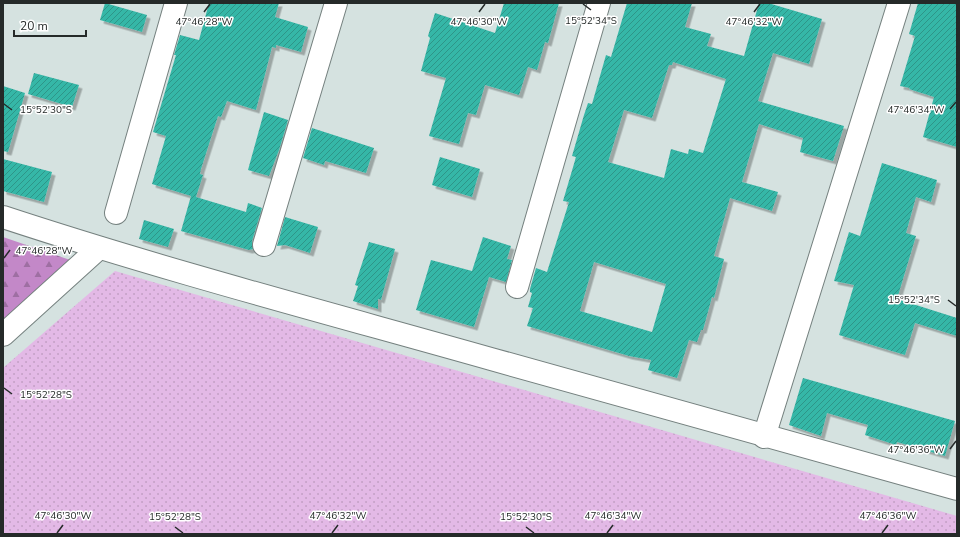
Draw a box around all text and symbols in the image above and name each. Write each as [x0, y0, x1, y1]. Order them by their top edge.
scale bar [14, 12, 86, 38]
text: 15°52'34"S [565, 14, 617, 28]
text: 47°46'28"W [176, 15, 232, 29]
text: 47°46'30"W [451, 15, 507, 29]
text: 47°46'32"W [726, 15, 782, 29]
text: 20 m [20, 18, 48, 34]
text: 15°52'30"S [20, 103, 72, 117]
text: 47°46'34"W [888, 103, 944, 117]
text: 47°46'28"W [16, 244, 72, 258]
text: 15°52'34"S [888, 293, 940, 307]
text: 15°52'28"S [20, 388, 72, 402]
text: 47°46'36"W [888, 443, 944, 457]
text: 47°46'30"W [35, 509, 91, 523]
text: 47°46'32"W [310, 509, 366, 523]
text: 47°46'34"W [585, 509, 641, 523]
text: 47°46'36"W [860, 509, 916, 523]
text: 15°52'28"S [149, 510, 201, 524]
text: 15°52'30"S [500, 510, 552, 524]

